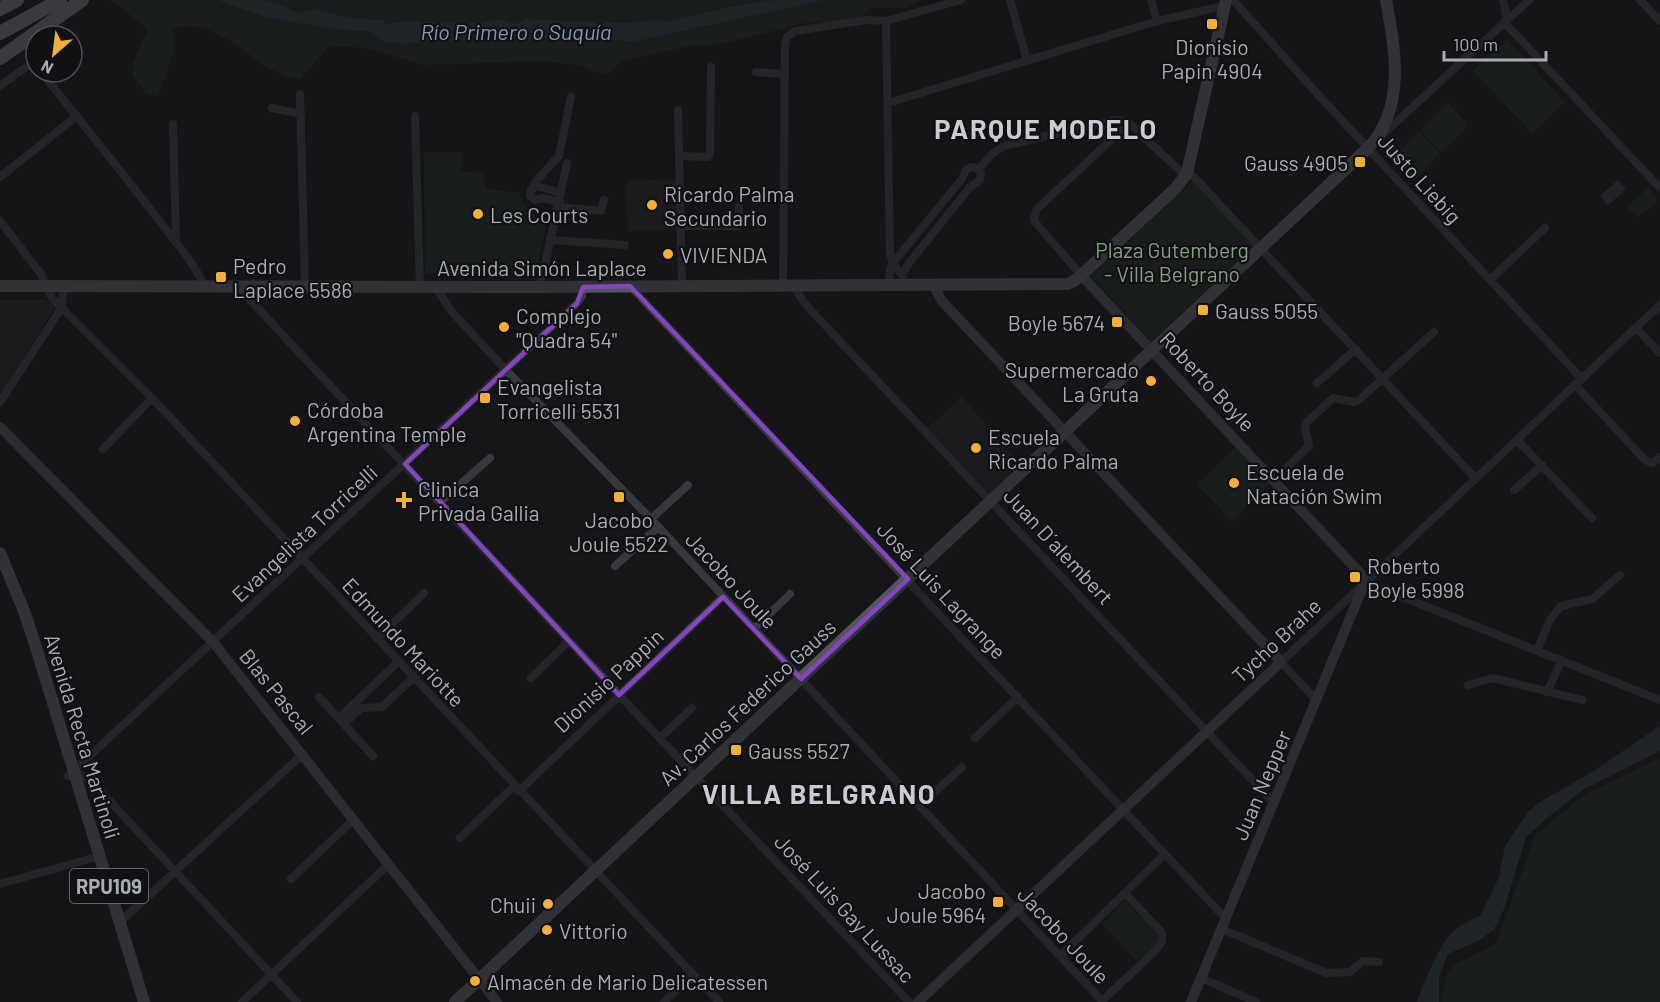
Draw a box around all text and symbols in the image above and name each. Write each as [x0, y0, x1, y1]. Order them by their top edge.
marker: Dionisio Papin 4904 [1205, 17, 1219, 31]
water label: Río Primero o Suquía [421, 18, 611, 44]
north arrow [24, 24, 84, 84]
scale bar [1444, 24, 1546, 62]
text: 100 m [1453, 33, 1498, 55]
place label: Dionisio Papin 4904 [1161, 34, 1263, 83]
text: N [38, 57, 56, 79]
district label: PARQUE MODELO [934, 112, 1158, 144]
street label: Justo Liebig [1373, 128, 1467, 228]
place label: Gauss 4905 [1244, 150, 1348, 175]
marker: Gauss 4905 [1353, 155, 1367, 169]
place label: Ricardo Palma Secundario [664, 181, 795, 230]
marker: Ricardo Palma Secundario [645, 198, 659, 212]
place label: Les Courts [490, 202, 588, 227]
marker: Les Courts [471, 207, 485, 221]
park label: Plaza Gutemberg - Villa Belgrano [1095, 237, 1249, 286]
place label: VIVIENDA [680, 242, 768, 267]
marker: VIVIENDA [661, 247, 675, 261]
place label: Pedro Laplace 5586 [233, 253, 352, 302]
street label: Avenida Simón Laplace [437, 255, 647, 280]
marker: Pedro Laplace 5586 [214, 270, 228, 284]
place label: Gauss 5055 [1215, 298, 1318, 323]
place label: Complejo "Quadra 54" [516, 303, 617, 352]
marker: Gauss 5055 [1196, 303, 1210, 317]
place label: Boyle 5674 [1008, 310, 1105, 335]
marker: Boyle 5674 [1110, 315, 1124, 329]
marker: Complejo "Quadra 54" [497, 320, 511, 334]
street label: Roberto Boyle [1155, 326, 1261, 436]
place label: Supermercado La Gruta [1005, 357, 1139, 406]
place label: Evangelista Torricelli 5531 [497, 374, 620, 423]
marker: Supermercado La Gruta [1144, 374, 1158, 388]
marker: Evangelista Torricelli 5531 [478, 391, 492, 405]
place label: Córdoba Argentina Temple [307, 397, 467, 446]
marker: Córdoba Argentina Temple [288, 414, 302, 428]
place label: Escuela Ricardo Palma [988, 424, 1119, 473]
marker: Escuela Ricardo Palma [969, 441, 983, 455]
street label: Evangelista Torricelli [226, 459, 382, 607]
place label: Escuela de Natación Swim [1246, 459, 1382, 508]
place label: Clinica Privada Gallia [418, 476, 540, 525]
marker: Escuela de Natación Swim [1227, 476, 1241, 490]
street label: Juan D´alembert [999, 483, 1119, 609]
marker: Jacobo Joule 5522 [612, 490, 626, 504]
marker: Clinica Privada Gallia [395, 491, 413, 509]
place label: Jacobo Joule 5522 [569, 507, 669, 556]
street label: José Luis Lagrange [872, 516, 1012, 664]
street label: Jacobo Joule [681, 527, 783, 633]
place label: Roberto Boyle 5998 [1367, 553, 1465, 602]
marker: Roberto Boyle 5998 [1348, 570, 1362, 584]
street label: Edmundo Mariotte [338, 572, 470, 712]
street label: Tycho Brahe [1226, 593, 1326, 687]
street label: Av. Carlos Federico Gauss [654, 614, 840, 790]
street label: Dionisio Pappin [548, 623, 668, 737]
street label: Avenida Recta Martinoli [40, 630, 126, 842]
street label: Blas Pascal [235, 643, 319, 739]
street label: Juan Nepper [1227, 726, 1295, 844]
place label: Gauss 5527 [748, 738, 850, 763]
marker: Gauss 5527 [729, 743, 743, 757]
district label: VILLA BELGRANO [702, 777, 936, 809]
street label: José Luis Gay Lussac [770, 829, 920, 987]
road number: RPU109 [70, 869, 148, 903]
place label: Jacobo Joule 5964 [887, 878, 986, 927]
street label: Jacobo Joule [1013, 882, 1115, 988]
place label: Chuii [490, 892, 536, 917]
marker: Jacobo Joule 5964 [991, 895, 1005, 909]
marker: Chuii [541, 897, 555, 911]
place label: Vittorio [559, 918, 628, 943]
marker: Vittorio [540, 923, 554, 937]
place label: Almacén de Mario Delicatessen [487, 969, 768, 994]
marker: Almacén de Mario Delicatessen [468, 974, 482, 988]

